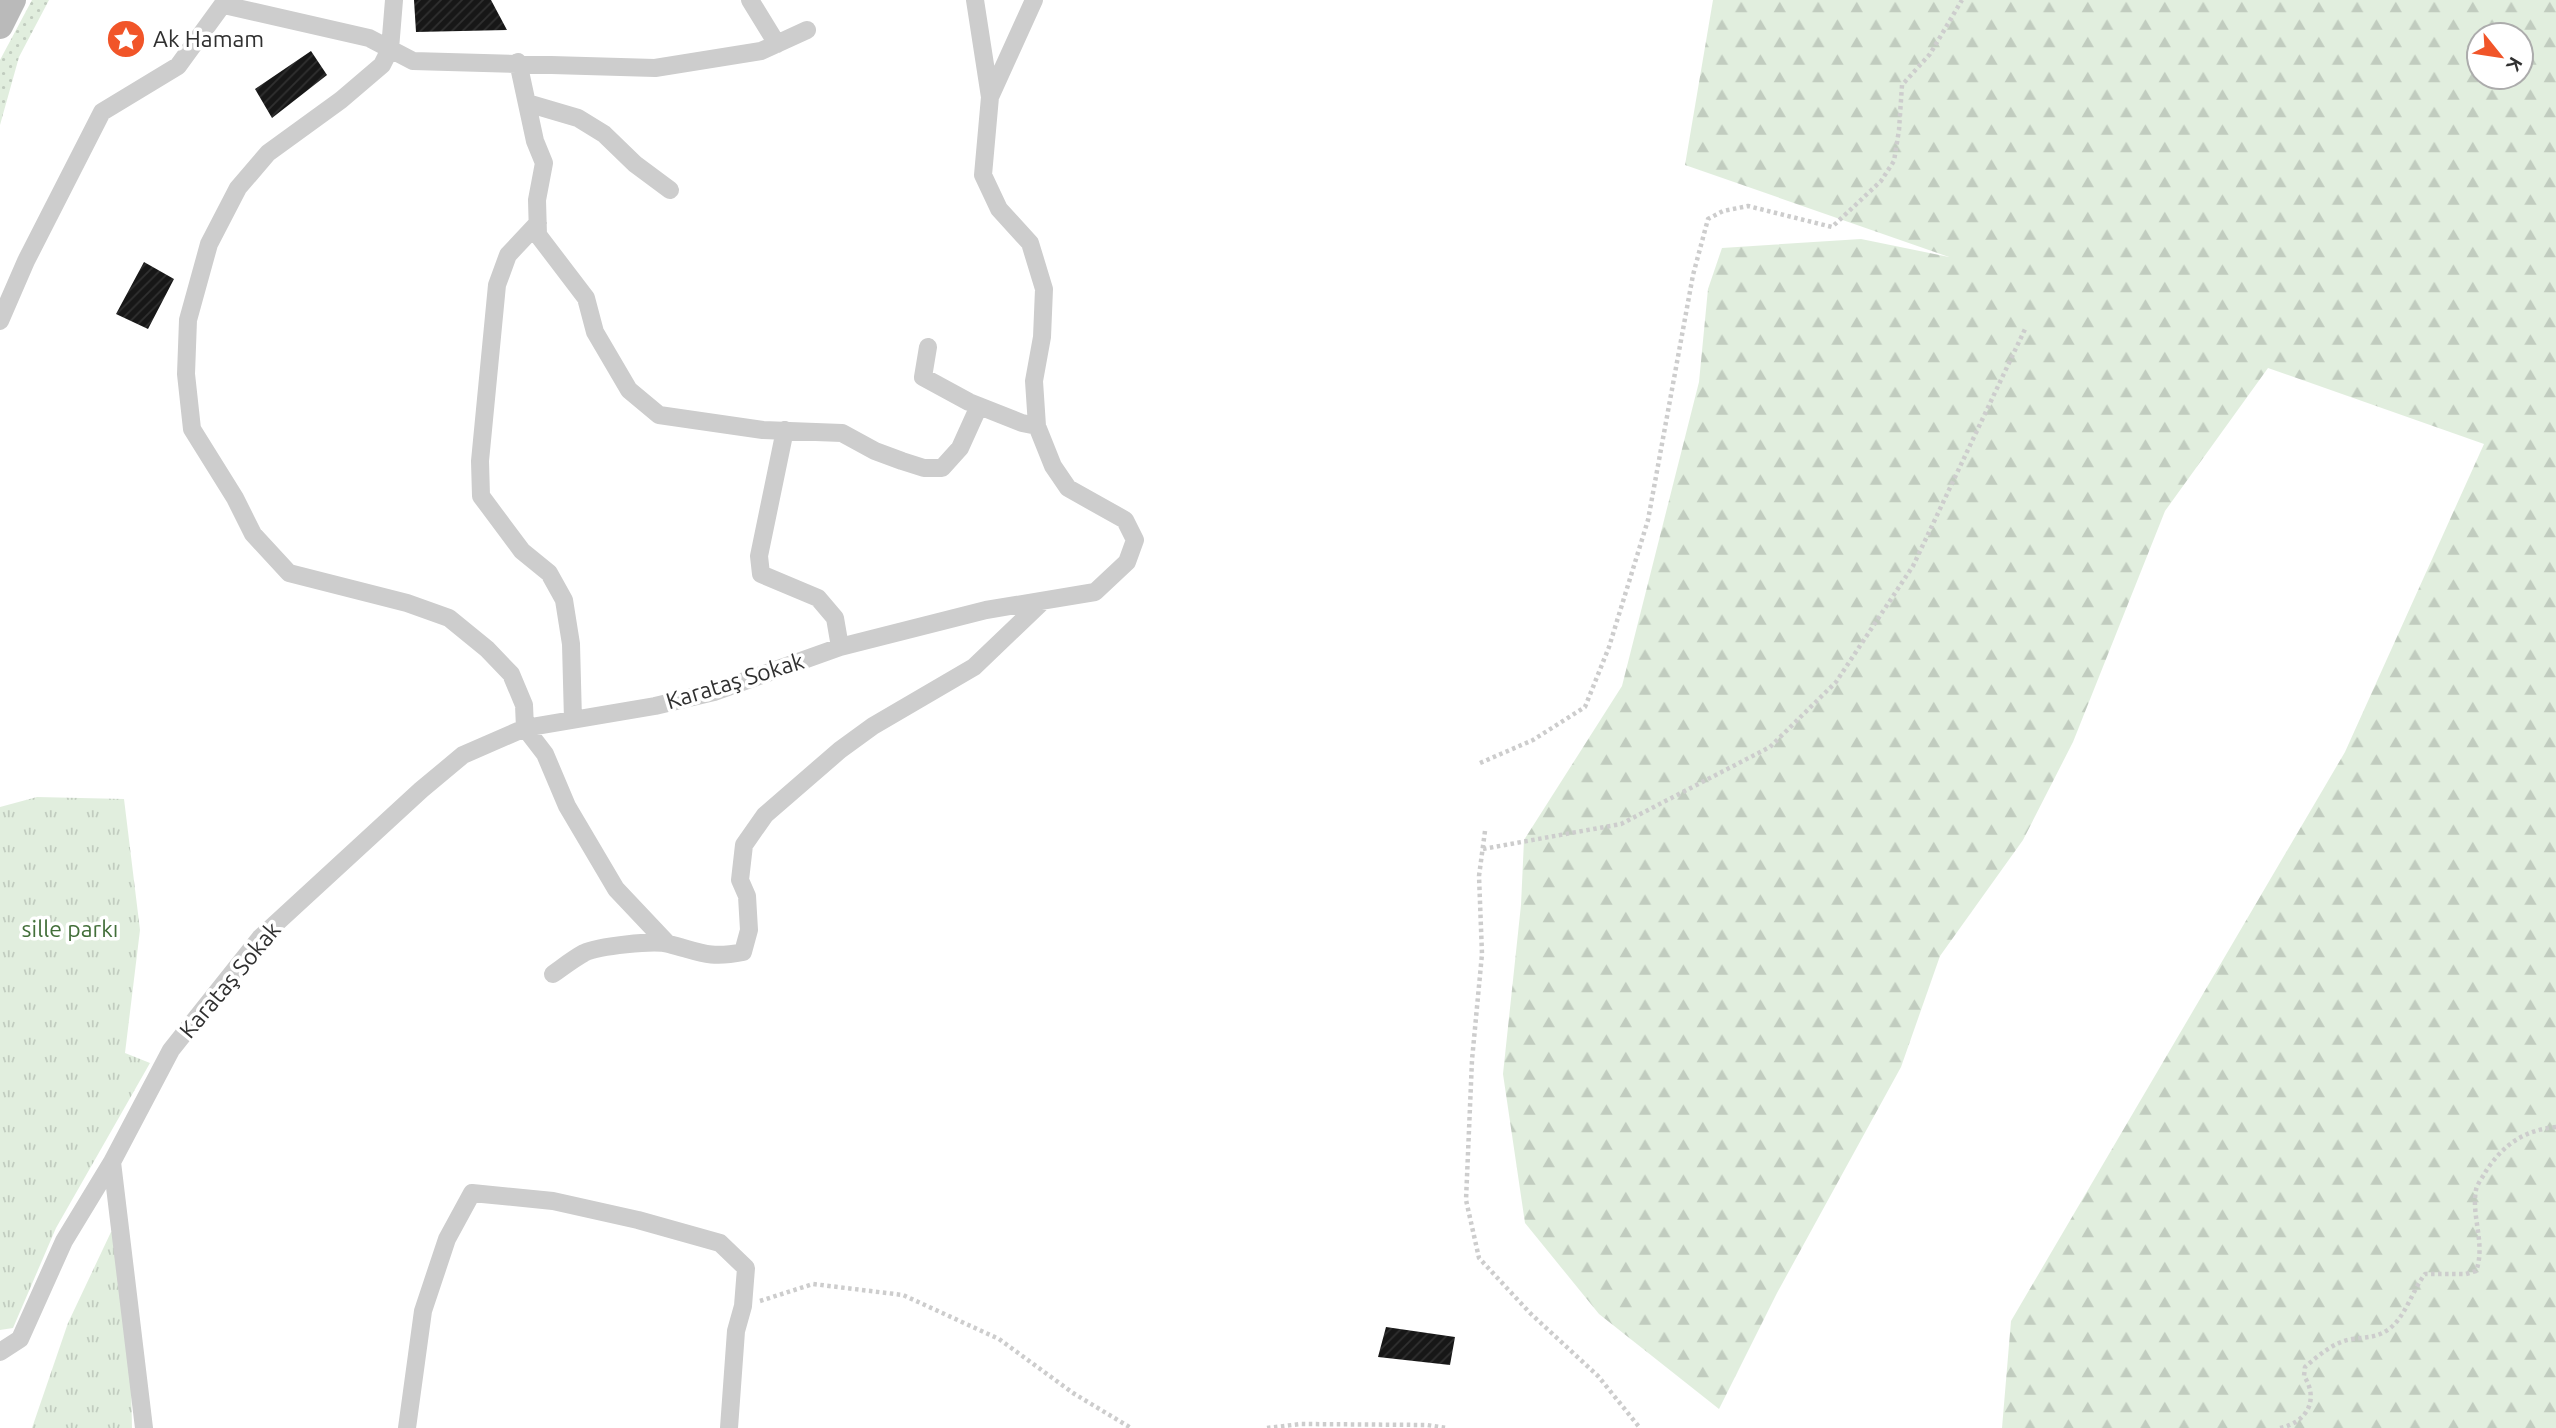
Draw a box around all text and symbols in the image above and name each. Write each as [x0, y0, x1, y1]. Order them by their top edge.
place icon: Ak Hamam [105, 18, 147, 60]
north arrow [2465, 21, 2535, 91]
place label: Ak Hamam [153, 26, 264, 51]
text: K [2502, 54, 2527, 76]
street label: Karataş Sokak [663, 648, 807, 713]
park label: sille parkı [22, 916, 118, 941]
street label: Karataş Sokak [174, 917, 285, 1042]

